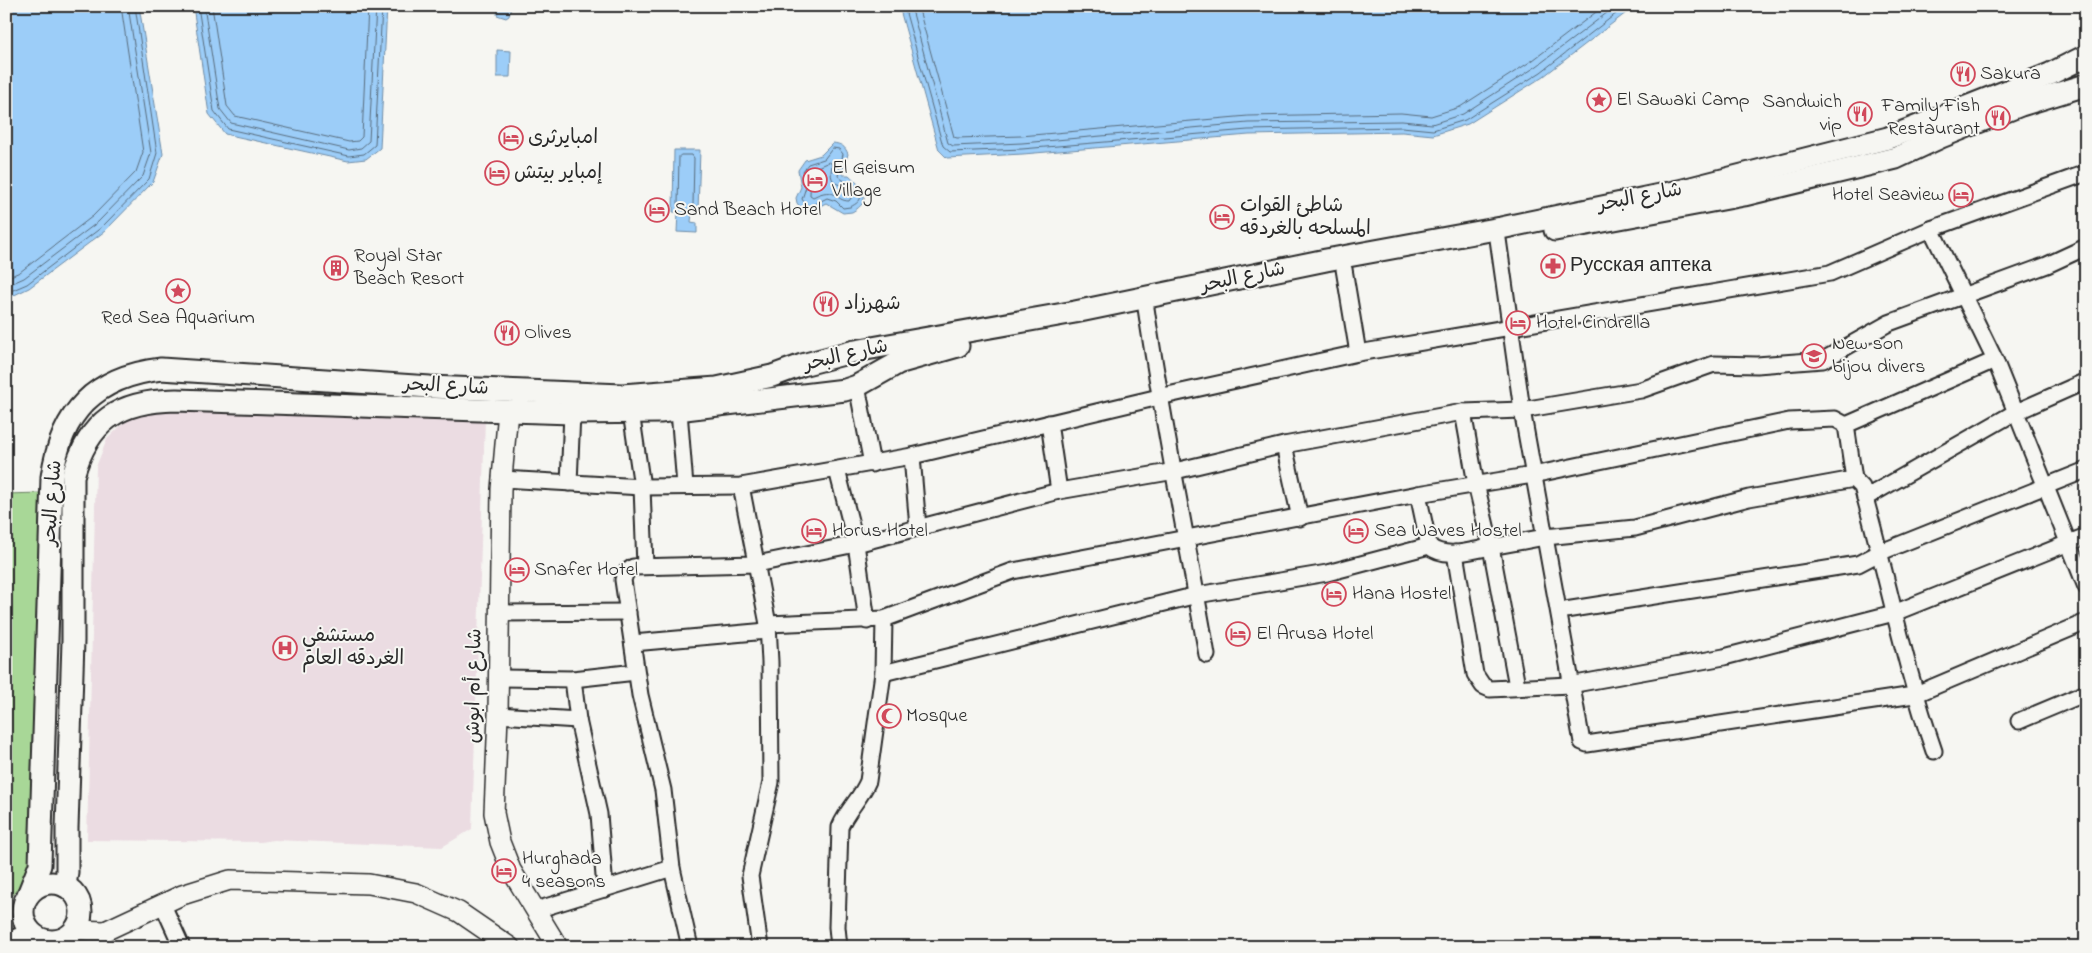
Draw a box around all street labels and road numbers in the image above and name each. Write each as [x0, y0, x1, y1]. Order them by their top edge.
street label: شارع البحر [1593, 176, 1685, 221]
street label: شارع البحر [1196, 255, 1288, 302]
street label: شارع البحر [799, 332, 891, 380]
street label: شارع البحر [400, 370, 490, 404]
street label: شارع البحر [35, 459, 70, 549]
street label: شارع أم ابوش [459, 628, 491, 744]

